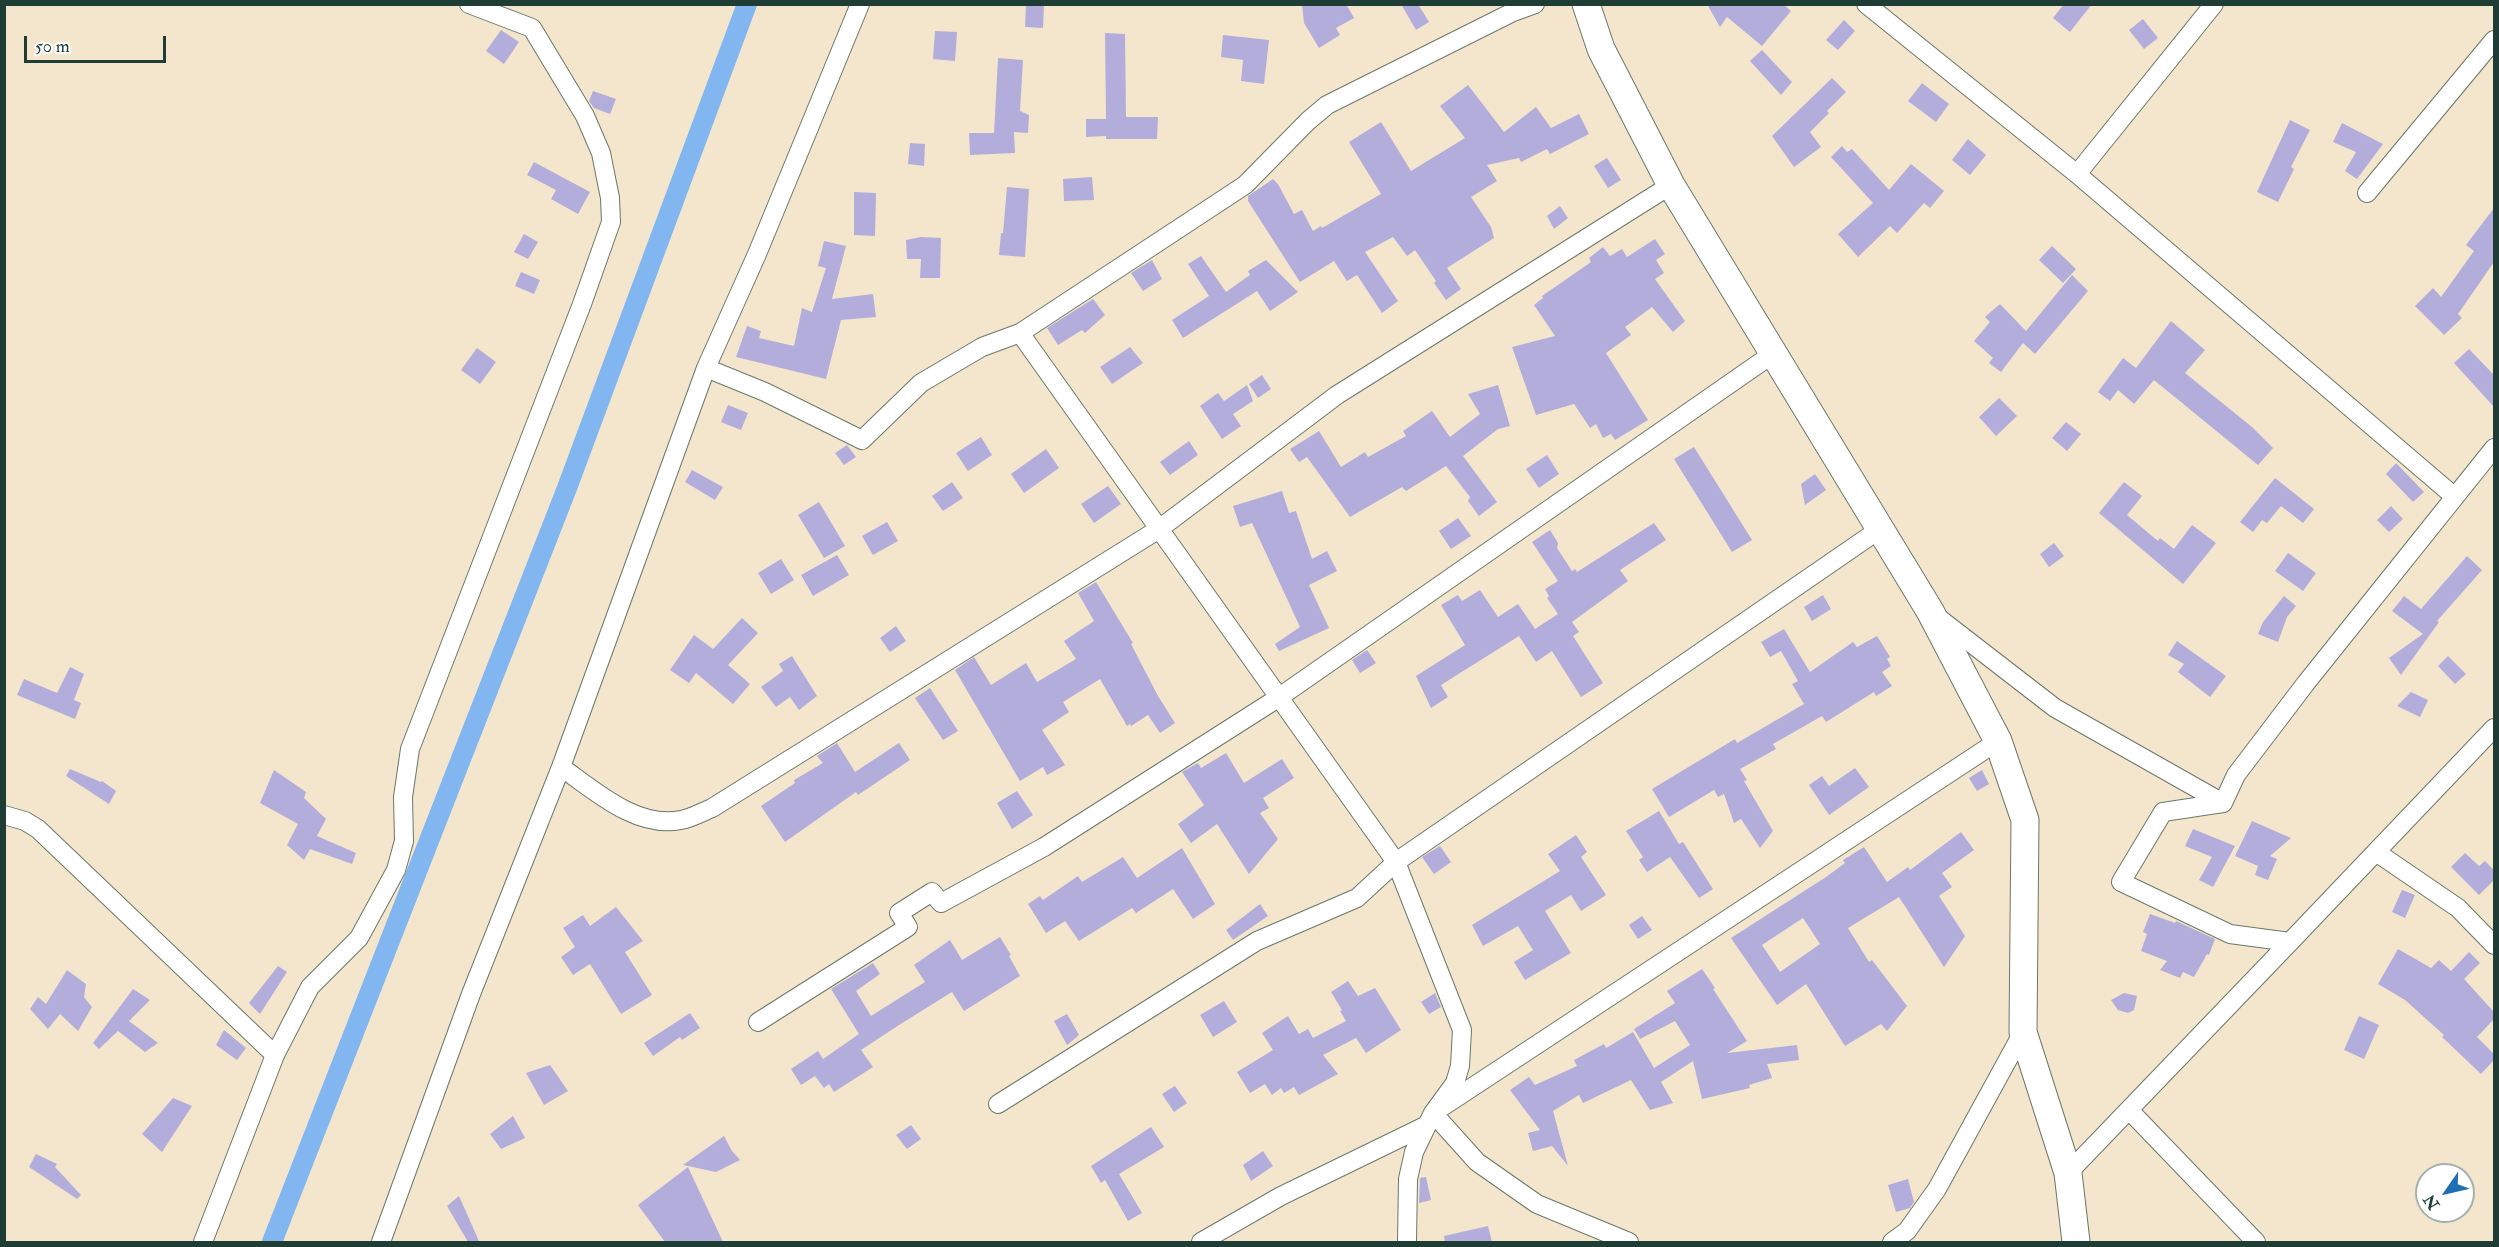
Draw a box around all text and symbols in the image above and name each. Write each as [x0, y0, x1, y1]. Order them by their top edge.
scale bar [27, 24, 170, 62]
text: 50 m [35, 35, 70, 58]
north arrow [2415, 1163, 2475, 1223]
text: N [2419, 1190, 2444, 1213]

